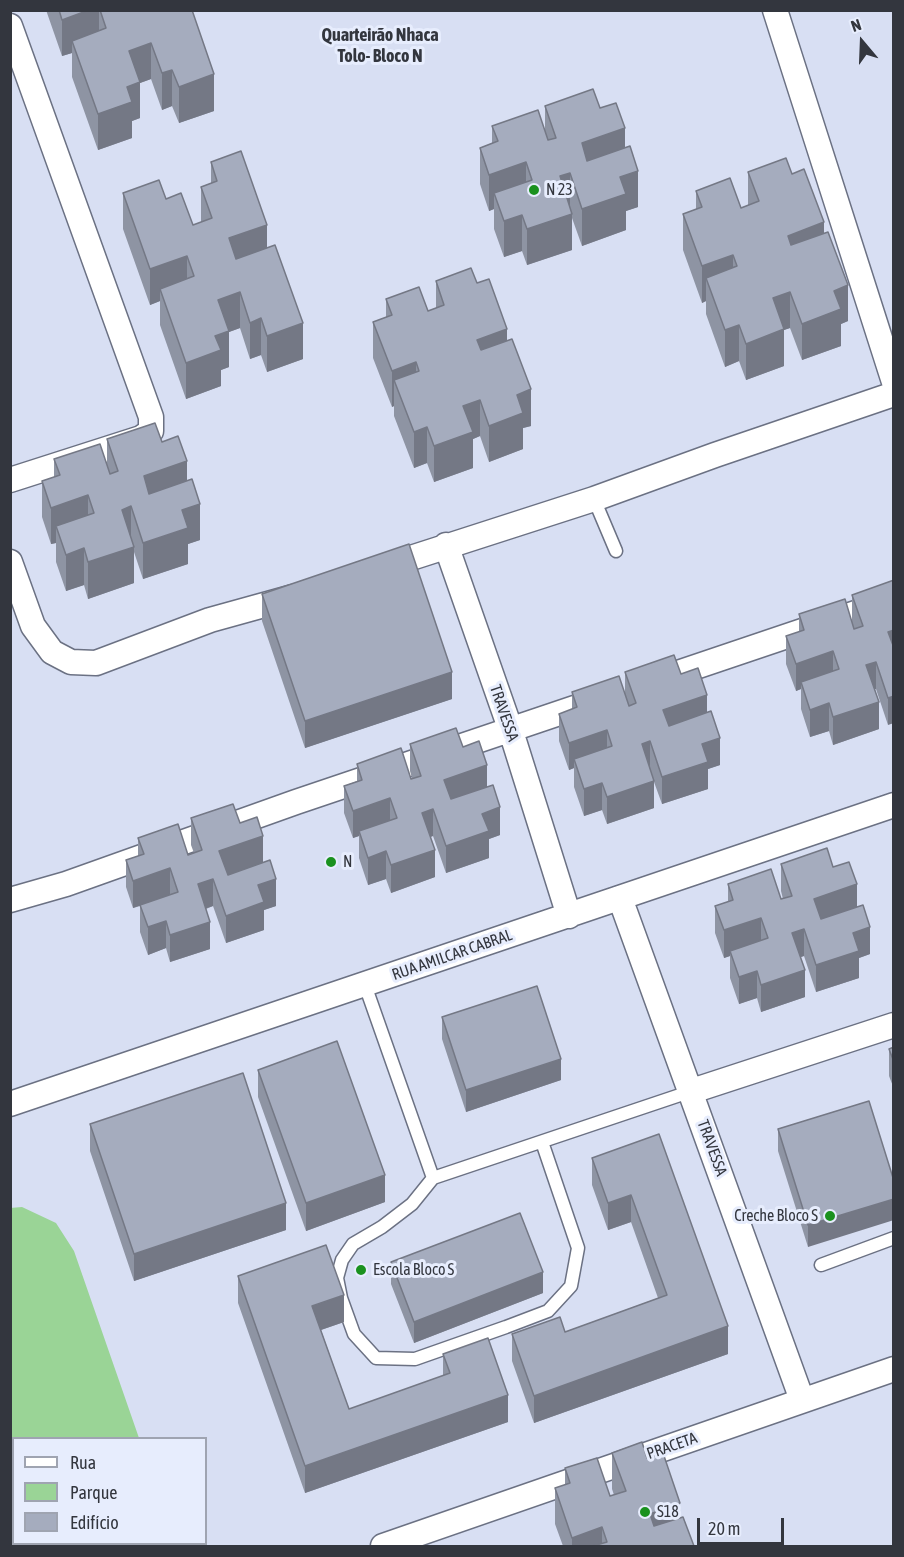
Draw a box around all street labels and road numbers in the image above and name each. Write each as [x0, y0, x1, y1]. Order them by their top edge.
street label: TRAVESSA [485, 682, 523, 744]
street label: RUA AMILCAR CABRAL [389, 925, 515, 985]
street label: TRAVESSA [693, 1117, 731, 1179]
street label: PRACETA [644, 1428, 700, 1464]

